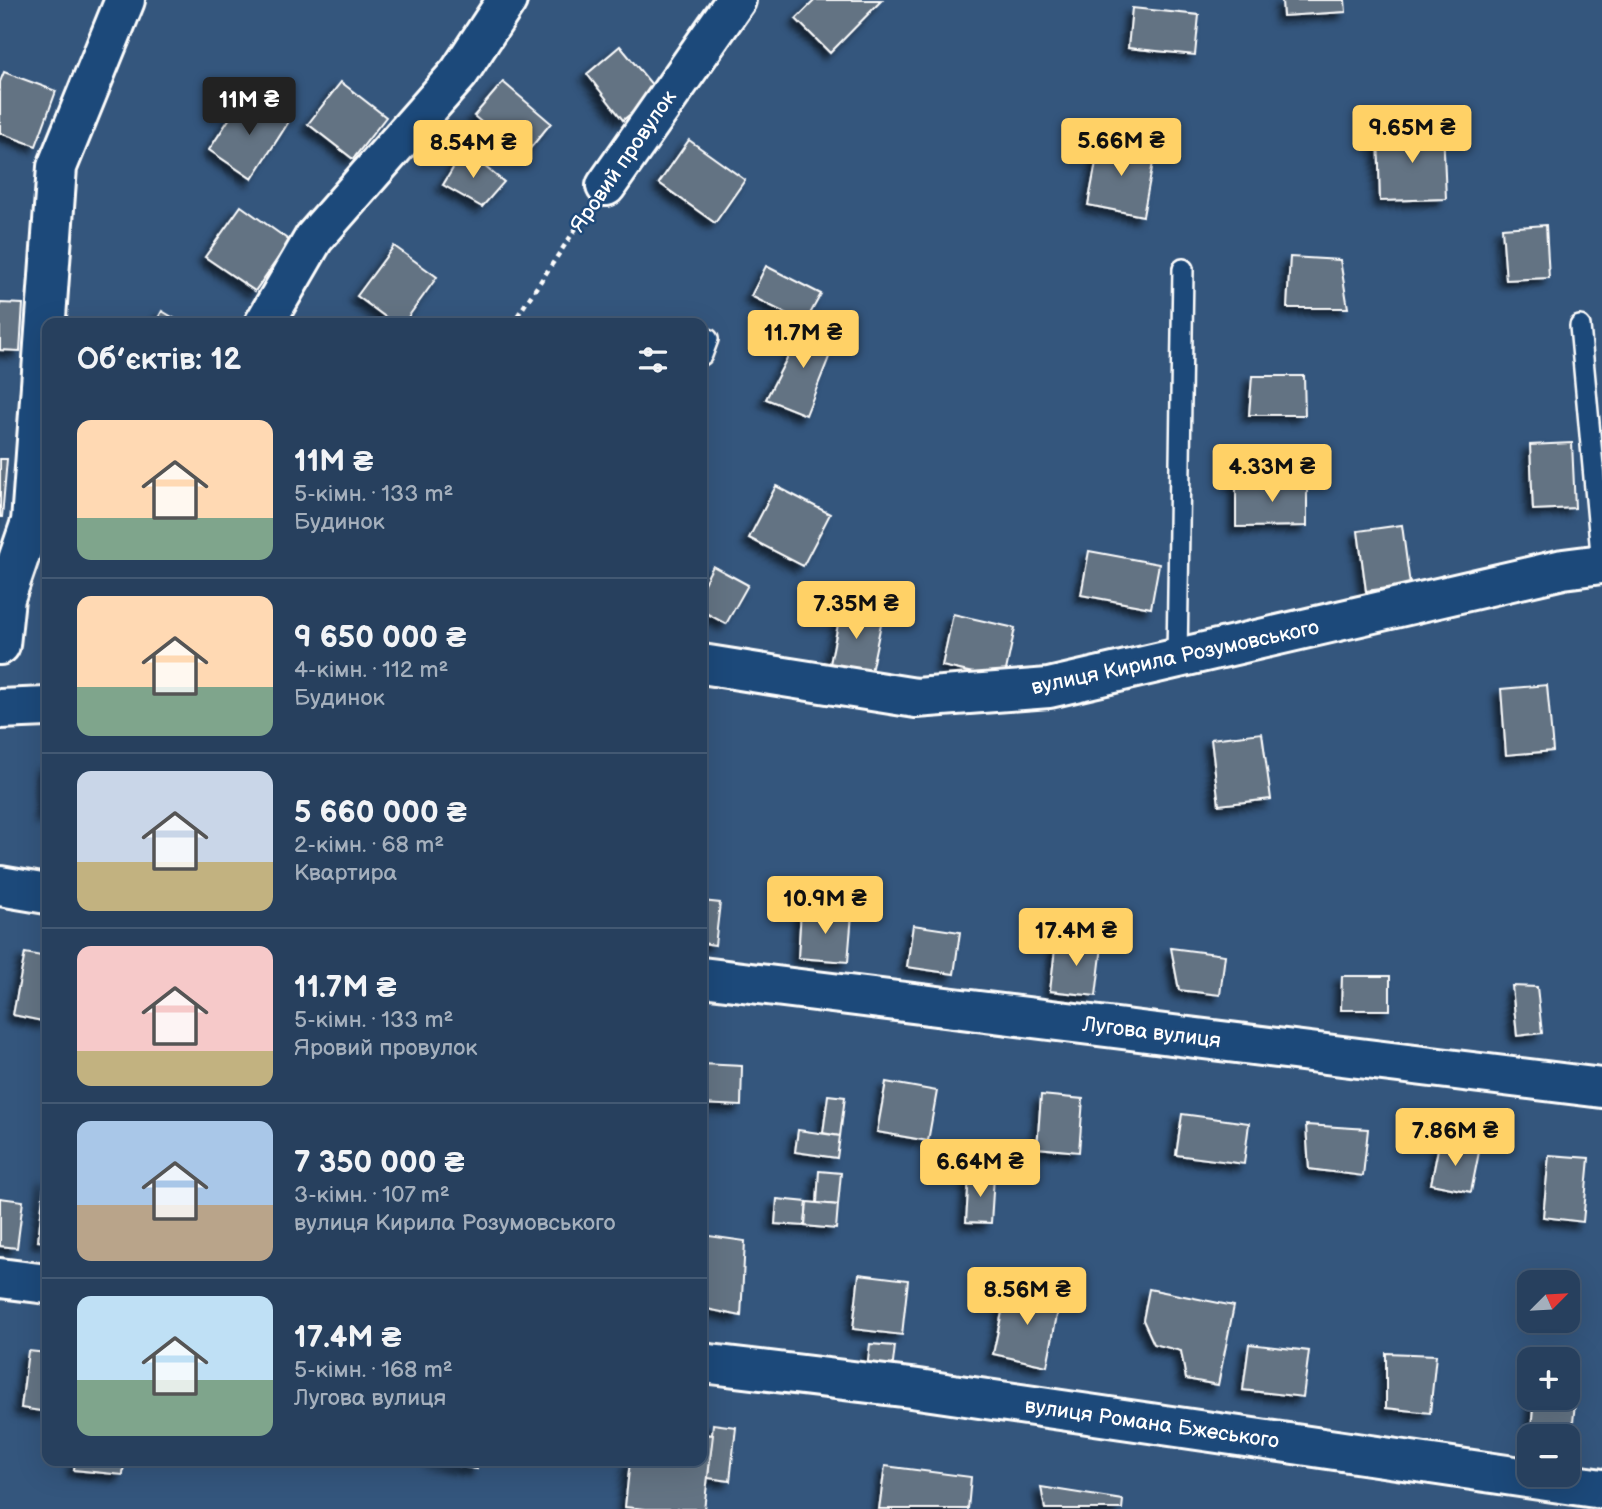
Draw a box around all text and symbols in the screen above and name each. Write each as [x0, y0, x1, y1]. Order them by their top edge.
pin: 11M ₴ [200, 78, 298, 137]
street label: Яровий провулок [565, 85, 682, 237]
text: 11M ₴ [219, 86, 279, 114]
pin: 9.65M ₴ [1347, 106, 1477, 165]
text: 9.65M ₴ [1368, 114, 1456, 142]
pin: 5.66M ₴ [1056, 118, 1186, 178]
pin: 8.54M ₴ [408, 120, 538, 180]
text: 5.66M ₴ [1077, 127, 1165, 155]
text: 8.54M ₴ [429, 129, 517, 157]
pin: 11.7M ₴ [738, 310, 868, 370]
text: 11.7M ₴ [764, 319, 842, 347]
icon: filters [634, 341, 672, 379]
text: Об’єктів: 12 [77, 342, 241, 378]
text: 11M ₴ [294, 444, 373, 480]
pin: 4.33M ₴ [1207, 444, 1337, 504]
icon: home [133, 448, 217, 532]
text: 4.33M ₴ [1229, 453, 1315, 481]
text: 5-кімн. · 133 m² [294, 480, 454, 508]
text: Будинок [294, 508, 385, 536]
pin: 7.35M ₴ [791, 582, 921, 641]
text: 7.35M ₴ [813, 590, 899, 618]
street label: вулиця Кирила Розумовського [1029, 615, 1321, 700]
text: 9 650 000 ₴ [294, 620, 466, 656]
icon: home [133, 624, 217, 708]
text: 4-кімн. · 112 m² [294, 656, 449, 684]
text: Будинок [294, 684, 385, 712]
text: 5 660 000 ₴ [294, 795, 467, 831]
icon: home [133, 799, 217, 883]
text: 2-кімн. · 68 m² [294, 831, 444, 859]
text: Квартира [294, 859, 397, 887]
pin: 10.9M ₴ [760, 876, 890, 936]
text: 10.9M ₴ [783, 885, 867, 913]
pin: 17.4M ₴ [1011, 908, 1141, 968]
text: 17.4M ₴ [1035, 917, 1117, 945]
text: 11.7M ₴ [294, 970, 396, 1006]
icon: home [133, 974, 217, 1058]
text: 5-кімн. · 133 m² [294, 1006, 454, 1034]
street label: Лугова вулиця [1080, 1011, 1222, 1053]
text: Яровий провулок [294, 1034, 478, 1062]
pin: 7.86M ₴ [1390, 1108, 1520, 1168]
text: 7.86M ₴ [1412, 1117, 1498, 1145]
pin: 6.64M ₴ [915, 1140, 1045, 1199]
text: 7 350 000 ₴ [294, 1145, 464, 1181]
text: 6.64M ₴ [936, 1148, 1024, 1176]
icon: home [133, 1149, 217, 1233]
text: 3-кімн. · 107 m² [294, 1181, 450, 1209]
text: вулиця Кирила Розумовського [294, 1209, 616, 1237]
pin: 8.56M ₴ [962, 1268, 1092, 1327]
north arrow [1517, 1270, 1580, 1334]
map controls [1517, 1270, 1580, 1487]
text: 8.56M ₴ [983, 1276, 1071, 1304]
text: 17.4M ₴ [294, 1320, 401, 1356]
icon: home [133, 1324, 217, 1408]
button: + [1517, 1347, 1580, 1410]
text: 5-кімн. · 168 m² [294, 1356, 453, 1384]
text: Лугова вулиця [294, 1384, 446, 1412]
street label: вулиця Романа Бжеського [1023, 1393, 1281, 1454]
button: − [1517, 1424, 1580, 1487]

